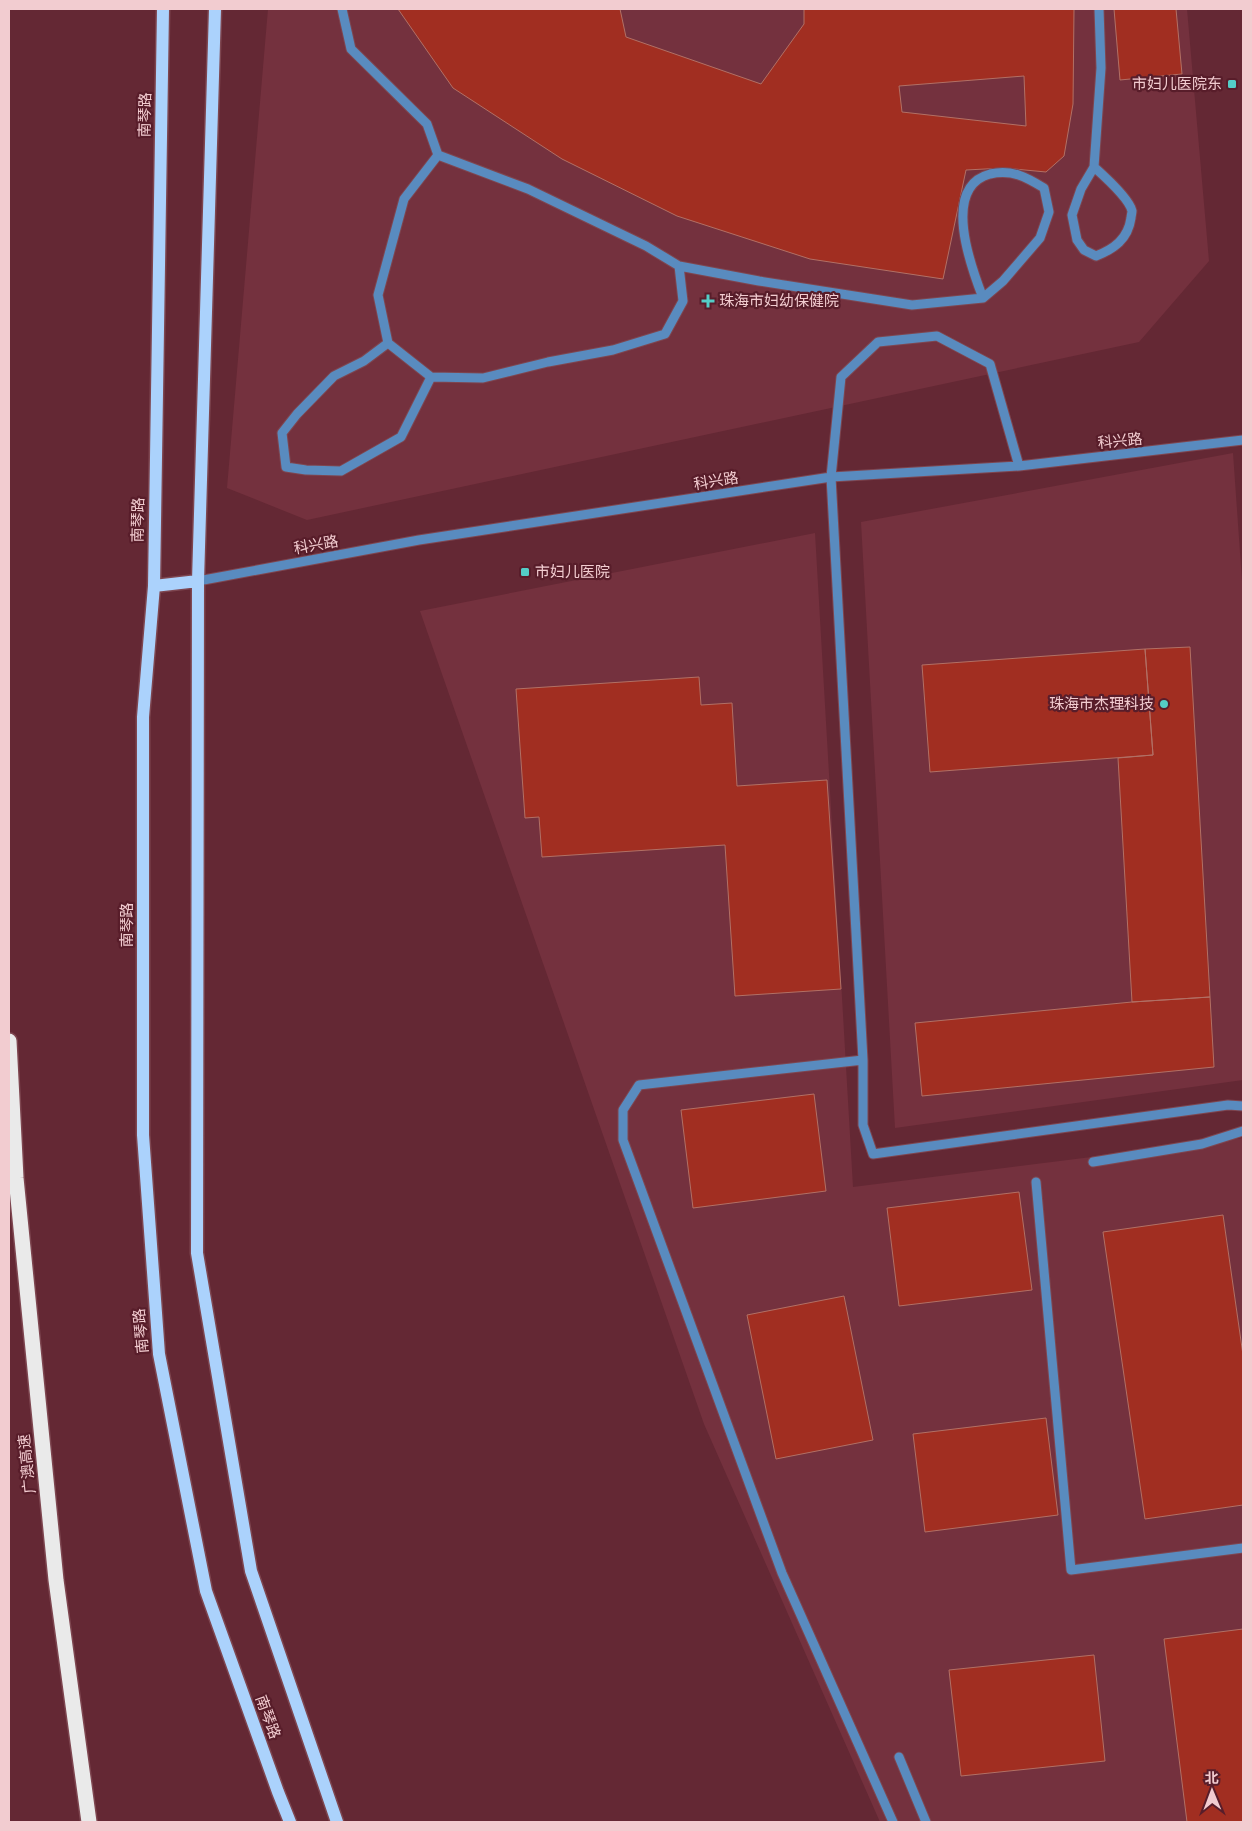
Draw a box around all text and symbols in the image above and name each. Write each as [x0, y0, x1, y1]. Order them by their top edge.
place label: 市妇儿医院东 [1132, 75, 1222, 92]
marker: 市妇儿医院东 [1226, 78, 1238, 90]
street label: 南琴路 [137, 92, 153, 138]
place label: 珠海市妇幼保健院 [719, 292, 839, 309]
marker: 珠海市妇幼保健院 [701, 294, 715, 308]
street label: 科兴路 [1097, 431, 1143, 451]
street label: 科兴路 [693, 470, 739, 492]
street label: 南琴路 [130, 497, 146, 543]
street label: 科兴路 [292, 533, 340, 557]
place label: 市妇儿医院 [535, 563, 610, 580]
marker: 市妇儿医院 [519, 566, 531, 578]
place label: 珠海市杰理科技 [1049, 696, 1154, 712]
marker: 珠海市杰理科技 [1158, 698, 1170, 710]
street label: 南琴路 [119, 902, 135, 948]
street label: 南琴路 [131, 1308, 151, 1354]
street label: 广澳高速 [16, 1433, 38, 1495]
street label: 南琴路 [253, 1693, 283, 1741]
north arrow [1187, 1766, 1237, 1816]
text: 北 [1205, 1771, 1219, 1786]

